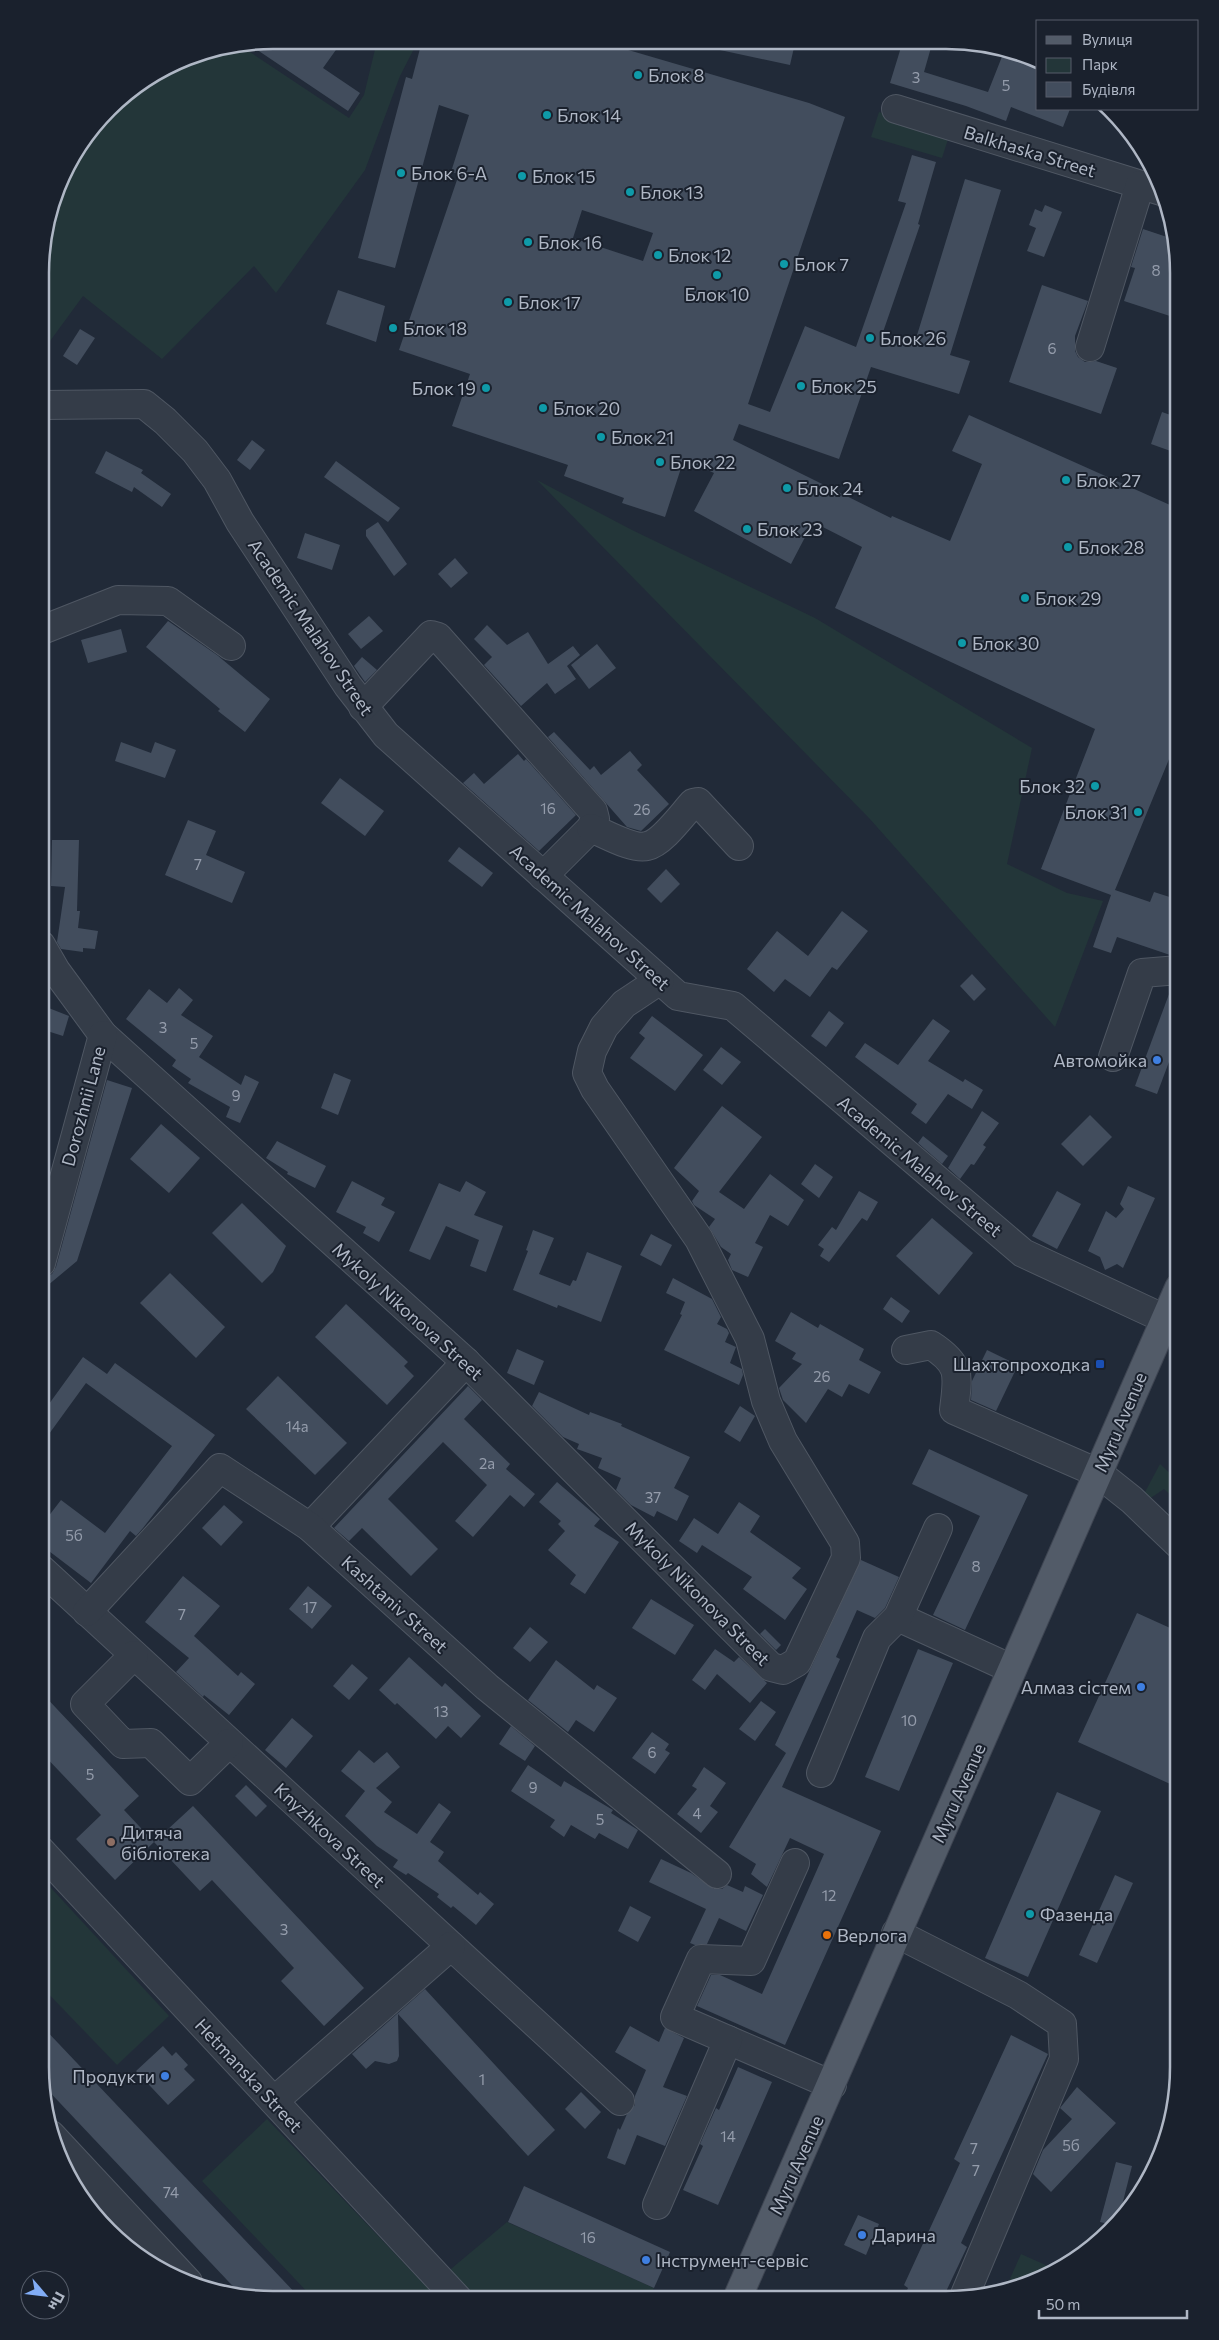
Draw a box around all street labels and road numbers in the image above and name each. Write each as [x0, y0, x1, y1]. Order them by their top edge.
street label: Balkhaska Street [961, 120, 1099, 182]
street label: Academic Malahov Street [244, 535, 378, 719]
street label: Academic Malahov Street [505, 839, 675, 995]
street label: Dorozhnii Lane [56, 1044, 110, 1168]
street label: Academic Malahov Street [833, 1091, 1007, 1241]
street label: Mykoly Nikonova Street [328, 1238, 488, 1384]
street label: Myru Avenue [1089, 1369, 1151, 1475]
street label: Mykoly Nikonova Street [621, 1516, 775, 1670]
street label: Kashtaniv Street [337, 1551, 453, 1657]
street label: Myru Avenue [926, 1740, 990, 1846]
street label: Knyzhkova Street [270, 1778, 390, 1892]
street label: Hetmanska Street [191, 2014, 307, 2136]
street label: Myru Avenue [764, 2112, 828, 2218]

